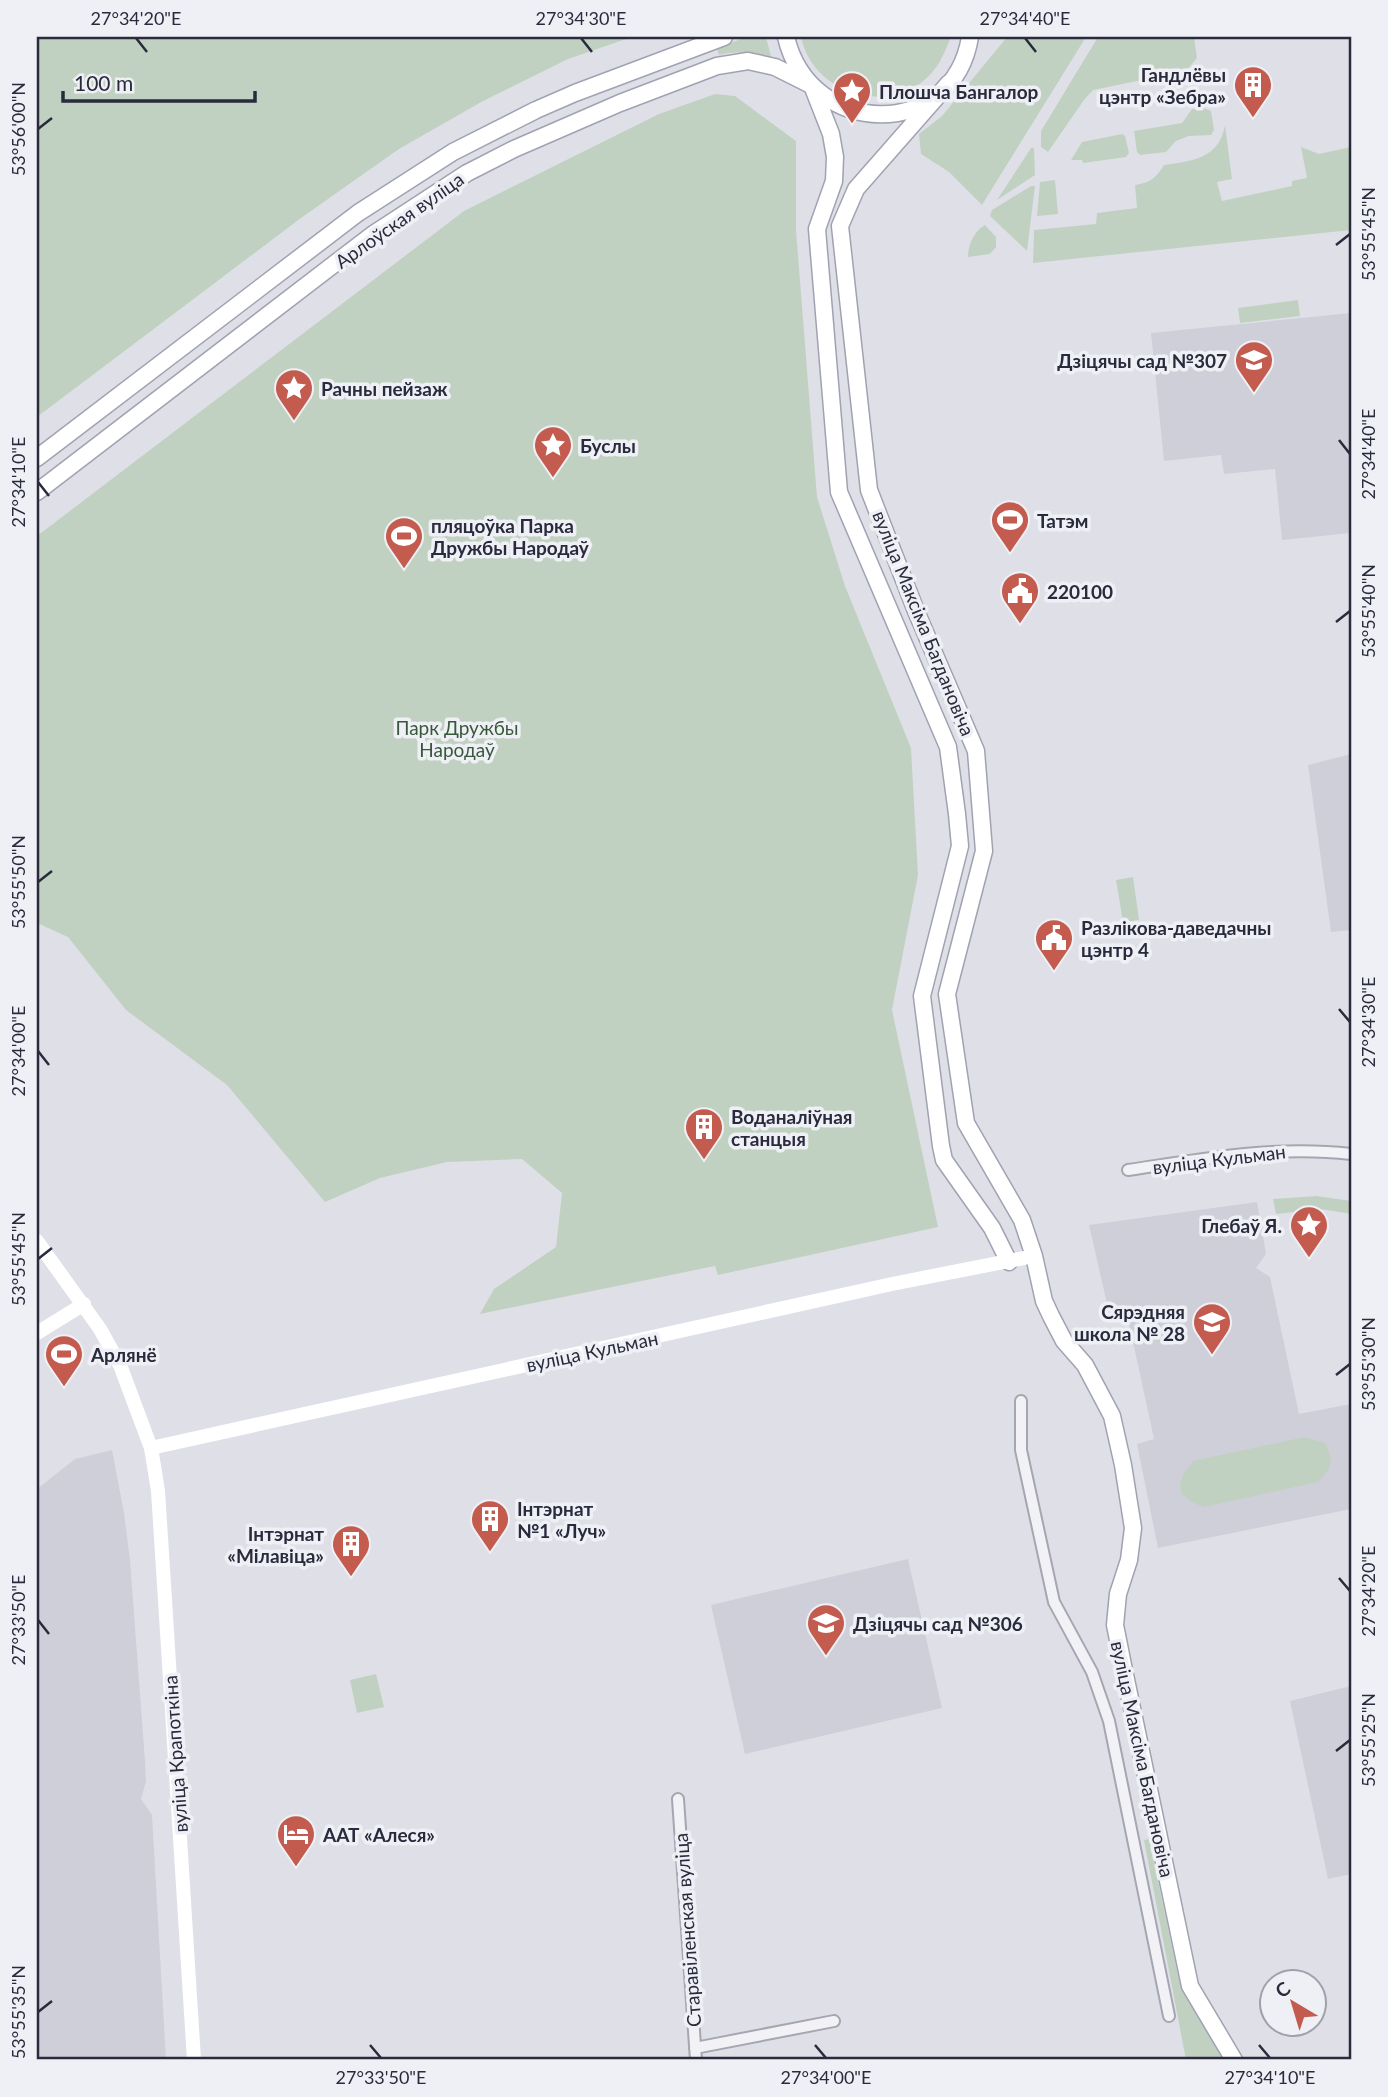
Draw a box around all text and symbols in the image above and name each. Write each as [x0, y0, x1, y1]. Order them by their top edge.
text: 27°34'20"E [91, 7, 181, 29]
text: 27°34'30"E [536, 7, 626, 29]
text: 27°34'40"E [980, 7, 1070, 29]
scale bar [63, 60, 256, 104]
place label: Гандлёвы цэнтр «Зебра» [1099, 63, 1226, 108]
building icon: Гандлёвы цэнтр «Зебра» [1232, 64, 1274, 119]
text: 100 m [74, 70, 133, 95]
place icon: Плошча Бангалор [831, 70, 873, 125]
place label: Плошча Бангалор [879, 80, 1039, 103]
text: 53°56'00"N [7, 82, 29, 176]
street label: Арлоўская вуліца [330, 167, 468, 273]
text: 53°55'45"N [1357, 187, 1379, 281]
school or university icon: Дзіцячы сад №307 [1233, 339, 1275, 394]
place label: Дзіцячы сад №307 [1057, 349, 1227, 372]
place icon: Рачны пейзаж [273, 367, 315, 422]
place label: Рачны пейзаж [321, 377, 448, 400]
text: 27°34'40"E [1357, 409, 1379, 499]
place icon: Буслы [532, 424, 574, 479]
place label: Буслы [580, 434, 636, 457]
text: 27°34'10"E [7, 437, 29, 527]
sports icon: Татэм [989, 499, 1031, 554]
street label: вуліца Максіма Багдановіча [868, 507, 980, 739]
place label: Татэм [1037, 509, 1088, 532]
place label: пляцоўка Парка Дружбы Народаў [431, 514, 590, 559]
sports icon: пляцоўка Парка Дружбы Народаў [383, 515, 425, 570]
text: 53°55'40"N [1357, 564, 1379, 658]
public building icon: 220100 [999, 570, 1041, 625]
place label: 220100 [1047, 580, 1113, 603]
park label: Парк Дружбы Народаў [395, 716, 519, 761]
text: 53°55'50"N [7, 835, 29, 929]
place label: Разлікова-даведачны цэнтр 4 [1081, 916, 1271, 961]
public building icon: Разлікова-даведачны цэнтр 4 [1033, 917, 1075, 972]
text: 27°34'30"E [1357, 977, 1379, 1067]
text: 27°34'00"E [7, 1006, 29, 1096]
place label: Воданаліўная станцыя [731, 1105, 852, 1150]
building icon: Воданаліўная станцыя [683, 1106, 725, 1161]
street label: вуліца Кульман [1151, 1139, 1287, 1179]
place icon: Глебаў Я. [1288, 1204, 1330, 1259]
text: 53°55'45"N [7, 1212, 29, 1306]
place label: Глебаў Я. [1201, 1214, 1282, 1237]
place label: Сярэдняя школа № 28 [1074, 1300, 1185, 1345]
school or university icon: Сярэдняя школа № 28 [1191, 1301, 1233, 1356]
text: 53°55'30"N [1357, 1317, 1379, 1411]
street label: вуліца Кульман [524, 1326, 660, 1376]
sports icon: Арлянё [43, 1333, 85, 1388]
place label: Арлянё [90, 1343, 157, 1366]
place label: Інтэрнат №1 «Луч» [517, 1497, 606, 1542]
building icon: Інтэрнат №1 «Луч» [469, 1498, 511, 1553]
place label: Інтэрнат «Мілавіца» [227, 1522, 324, 1567]
building icon: Інтэрнат «Мілавіца» [330, 1523, 372, 1578]
text: 27°34'20"E [1357, 1546, 1379, 1636]
text: 27°33'50"E [7, 1575, 29, 1665]
school or university icon: Дзіцячы сад №306 [805, 1602, 847, 1657]
place label: Дзіцячы сад №306 [853, 1612, 1023, 1635]
street label: вуліца Максіма Багдановіча [1107, 1639, 1179, 1879]
street label: вуліца Крапоткіна [158, 1675, 192, 1833]
text: 53°55'25"N [1357, 1693, 1379, 1787]
hotel icon: ААТ «Алеся» [275, 1813, 317, 1868]
place label: ААТ «Алеся» [322, 1823, 435, 1846]
street label: Старавіленская вуліца [669, 1832, 705, 2028]
text: 53°55'35"N [7, 1965, 29, 2059]
north arrow [1258, 1968, 1328, 2038]
text: С [1270, 1976, 1295, 2002]
text: 27°33'50"E [336, 2066, 426, 2088]
text: 27°34'00"E [781, 2066, 871, 2088]
text: 27°34'10"E [1225, 2066, 1315, 2088]

